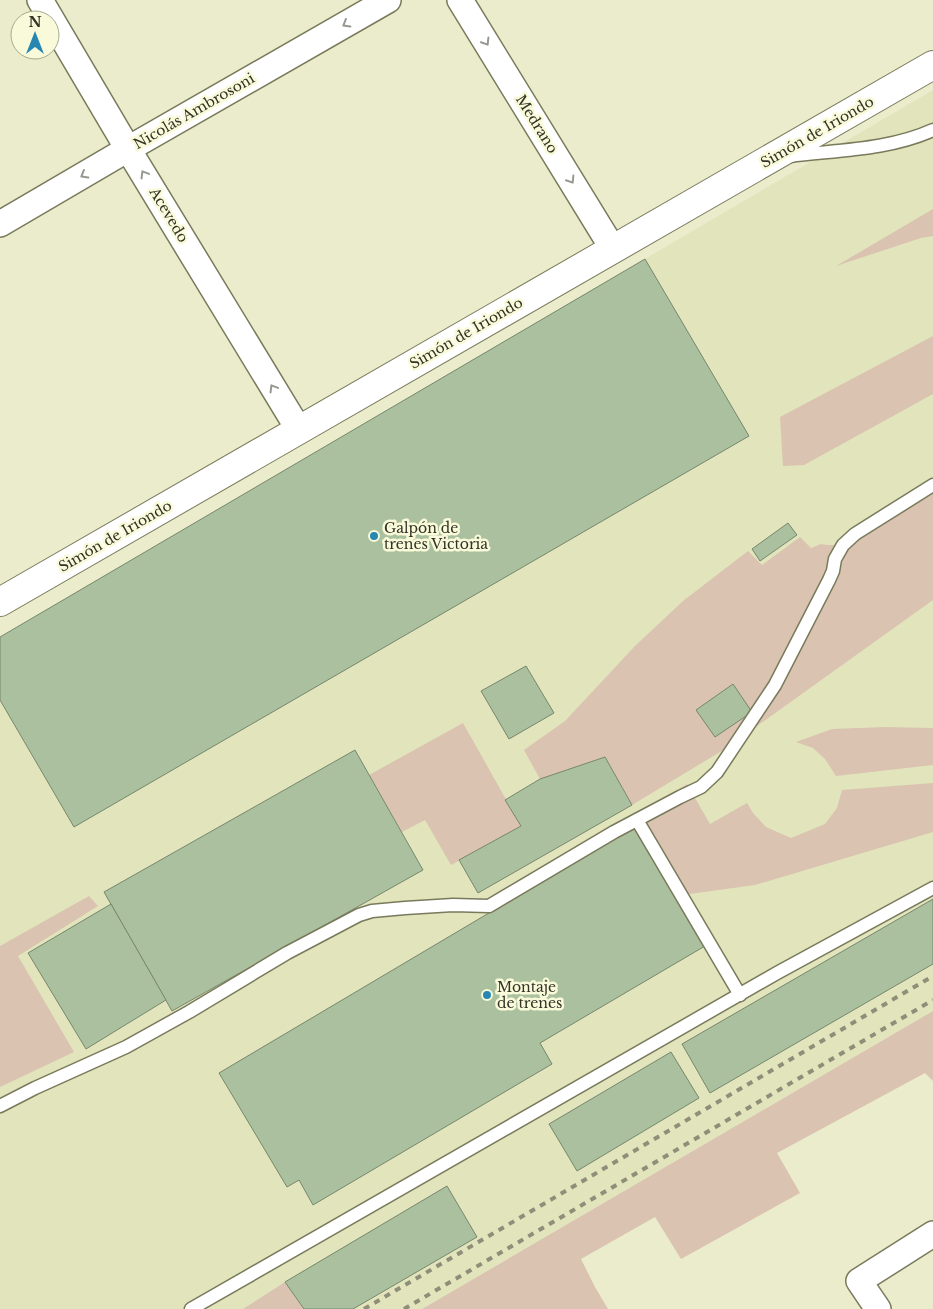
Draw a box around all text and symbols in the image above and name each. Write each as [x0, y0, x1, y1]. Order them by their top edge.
north arrow [10, 10, 60, 60]
text: N [28, 13, 42, 31]
one-way arrow [342, 18, 351, 28]
one-way arrow [479, 36, 489, 45]
street label: Nicolás Ambrosoni [130, 69, 258, 153]
street label: Medrano [512, 91, 562, 157]
street label: Simón de Iriondo [757, 92, 877, 172]
one-way arrow [80, 168, 89, 178]
one-way arrow [140, 171, 150, 180]
one-way arrow [565, 174, 574, 183]
street label: Acevedo [145, 183, 192, 246]
street label: Simón de Iriondo [406, 293, 526, 373]
one-way arrow [270, 385, 280, 394]
street label: Simón de Iriondo [55, 496, 175, 576]
place label: Galpón de trenes Victoria [384, 519, 488, 553]
marker: Galpón de trenes Victoria [368, 530, 380, 542]
place label: Montaje de trenes [497, 978, 562, 1012]
marker: Montaje de trenes [481, 989, 493, 1001]

